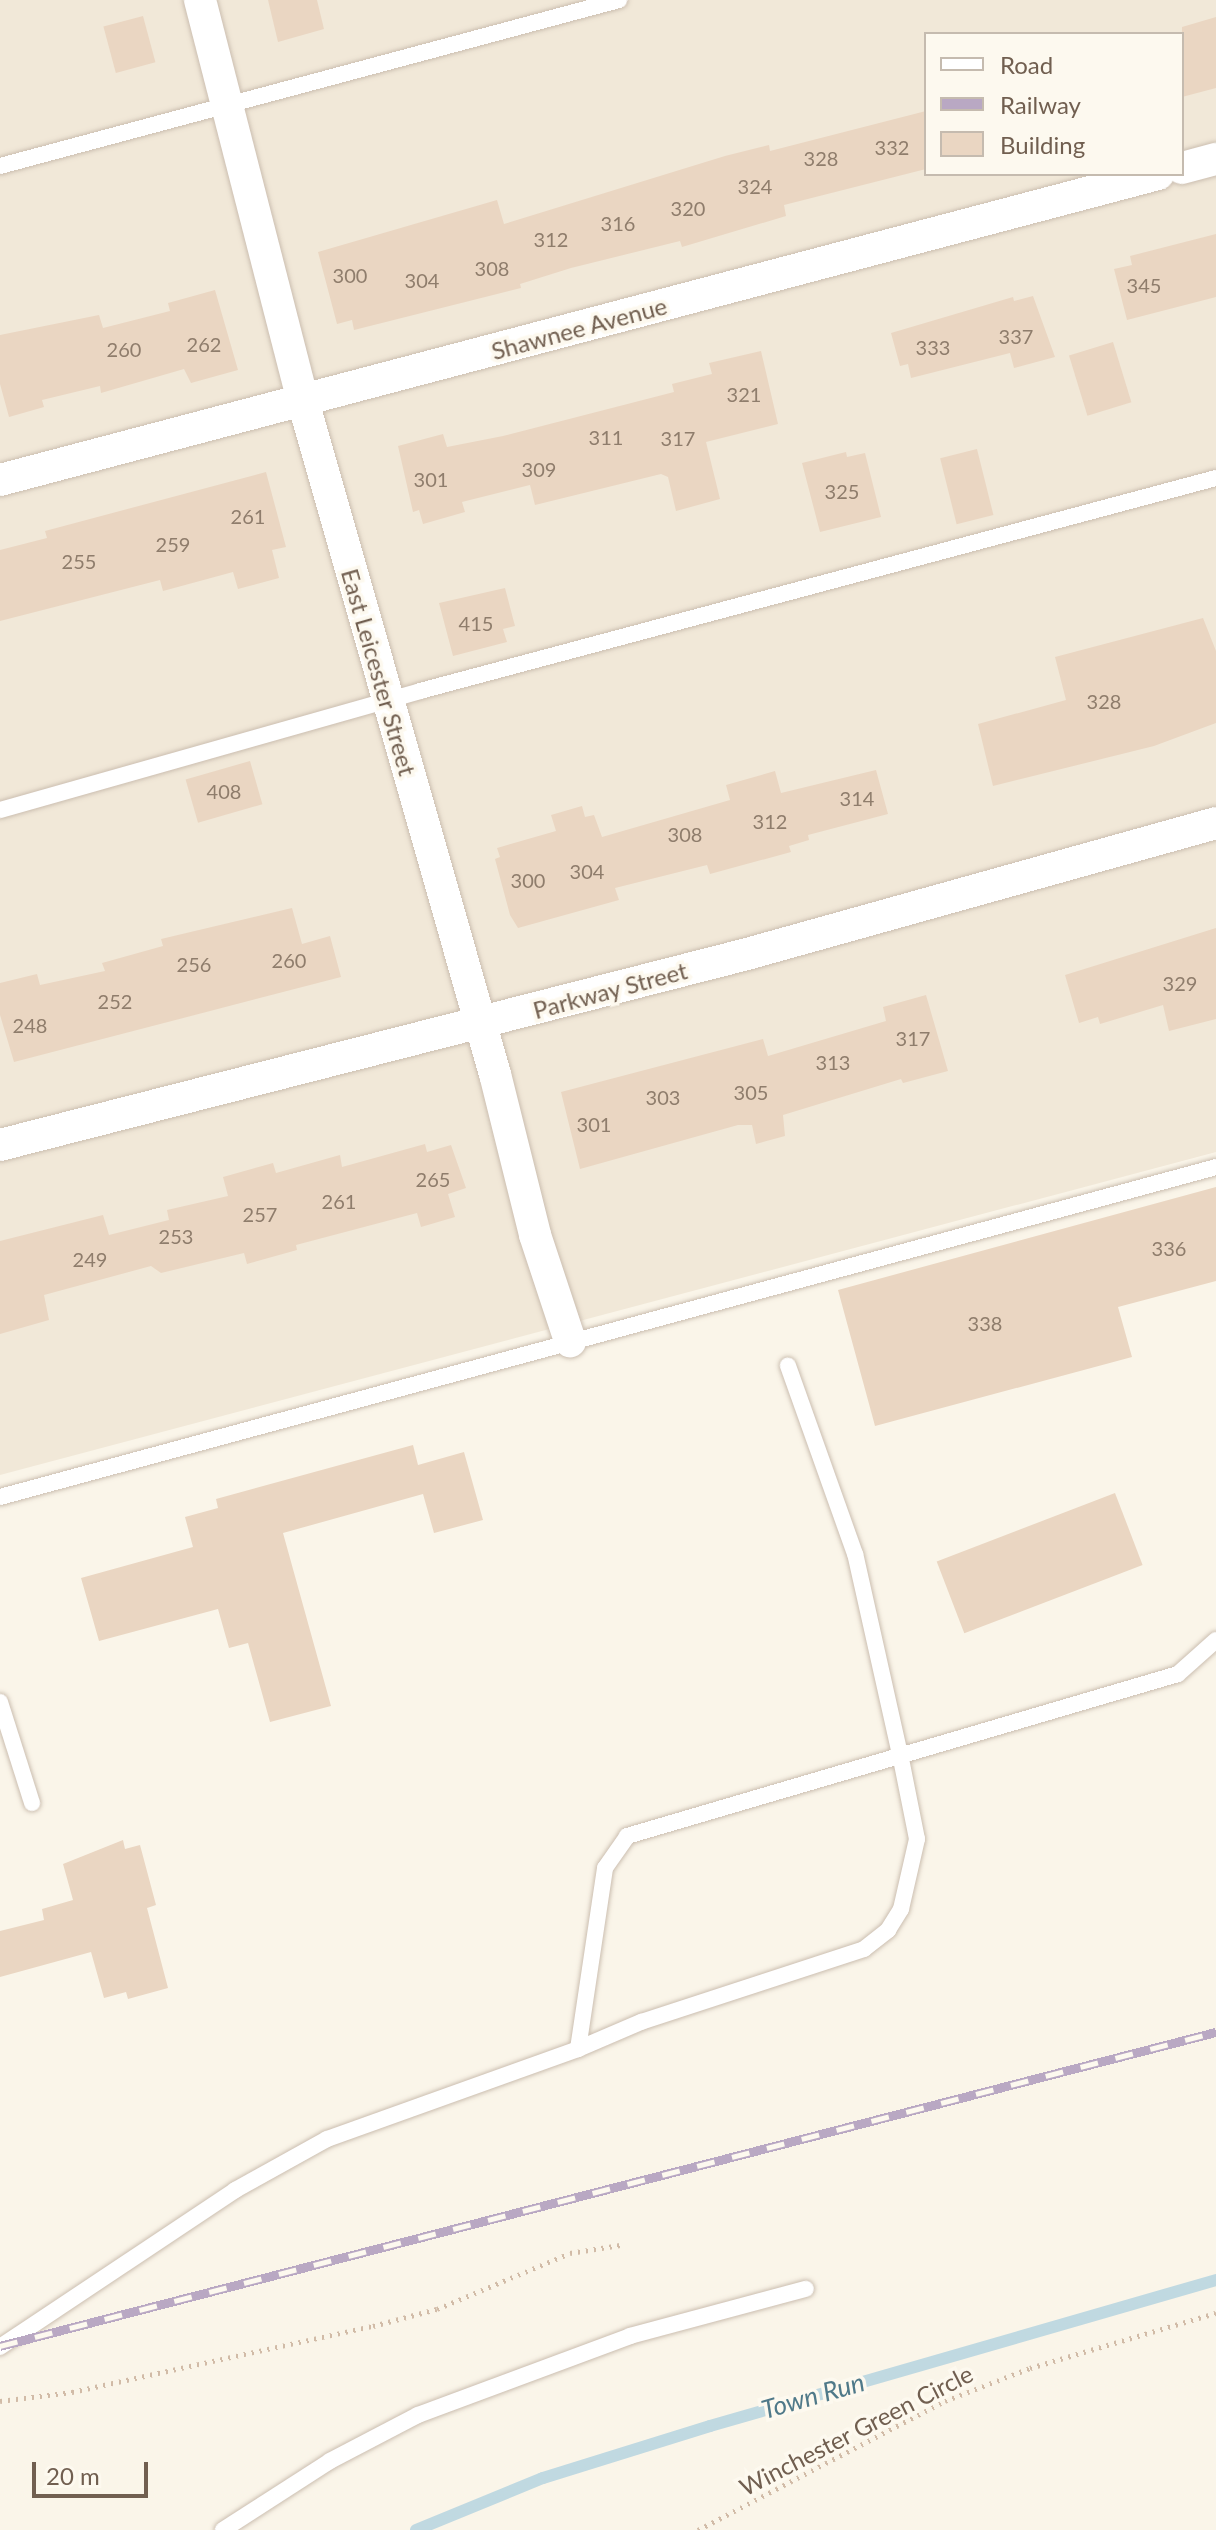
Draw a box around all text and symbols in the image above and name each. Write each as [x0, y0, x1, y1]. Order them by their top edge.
legend [924, 32, 1184, 176]
text: Road [1000, 50, 1053, 79]
text: Railway [1000, 90, 1081, 119]
text: Building [1000, 130, 1085, 159]
house number: 332 [875, 135, 909, 159]
house number: 328 [804, 146, 838, 170]
house number: 324 [738, 174, 772, 198]
house number: 320 [671, 196, 705, 220]
house number: 316 [601, 211, 635, 235]
house number: 312 [534, 227, 568, 251]
house number: 308 [475, 256, 509, 280]
house number: 300 [333, 263, 367, 287]
house number: 304 [405, 268, 439, 292]
house number: 345 [1127, 273, 1161, 297]
street label: Shawnee Avenue [488, 291, 670, 365]
house number: 337 [999, 324, 1033, 348]
house number: 262 [187, 332, 221, 356]
house number: 333 [916, 335, 950, 359]
house number: 260 [107, 337, 141, 361]
house number: 321 [727, 382, 761, 406]
house number: 311 [589, 425, 623, 449]
house number: 317 [661, 426, 695, 450]
house number: 309 [522, 457, 556, 481]
house number: 301 [414, 467, 448, 491]
house number: 325 [825, 479, 859, 503]
house number: 261 [231, 504, 265, 528]
house number: 259 [156, 532, 190, 556]
house number: 255 [62, 549, 96, 573]
street label: East Leicester Street [336, 565, 422, 779]
house number: 415 [459, 611, 493, 635]
house number: 328 [1087, 689, 1121, 713]
house number: 408 [207, 779, 241, 803]
house number: 314 [840, 786, 874, 810]
house number: 312 [753, 809, 787, 833]
house number: 308 [668, 822, 702, 846]
house number: 304 [570, 859, 604, 883]
house number: 300 [511, 868, 545, 892]
house number: 260 [272, 948, 306, 972]
house number: 256 [177, 952, 211, 976]
street label: Parkway Street [530, 956, 690, 1024]
house number: 329 [1163, 971, 1197, 995]
house number: 252 [98, 989, 132, 1013]
house number: 248 [13, 1013, 47, 1037]
house number: 317 [896, 1026, 930, 1050]
house number: 313 [816, 1050, 850, 1074]
house number: 305 [734, 1080, 768, 1104]
house number: 303 [646, 1085, 680, 1109]
house number: 301 [577, 1112, 611, 1136]
house number: 265 [416, 1167, 450, 1191]
house number: 261 [322, 1189, 356, 1213]
house number: 257 [243, 1202, 277, 1226]
house number: 253 [159, 1224, 193, 1248]
house number: 336 [1152, 1236, 1186, 1260]
house number: 249 [73, 1247, 107, 1271]
house number: 338 [968, 1311, 1002, 1335]
street label: Winchester Green Circle [734, 2359, 978, 2501]
water label: Town Run [758, 2366, 868, 2426]
scale bar [36, 2446, 152, 2496]
text: 20 m [46, 2461, 100, 2490]

